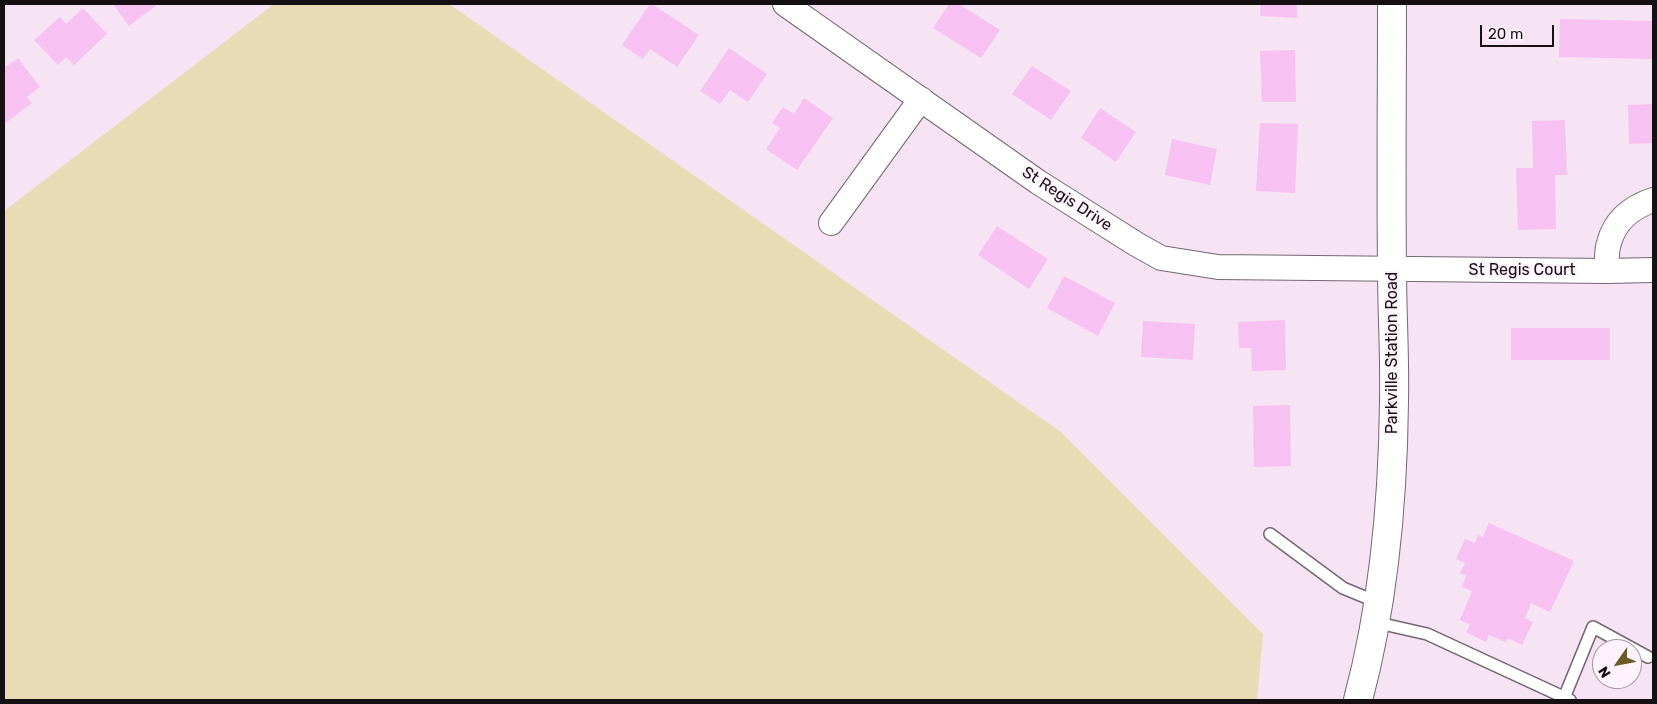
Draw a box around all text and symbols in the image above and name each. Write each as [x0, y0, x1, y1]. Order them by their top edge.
scale bar [1482, 15, 1556, 47]
text: 20 m [1488, 25, 1523, 43]
street label: St Regis Drive [1018, 163, 1116, 235]
street label: St Regis Court [1469, 260, 1575, 280]
street label: Parkville Station Road [1382, 272, 1402, 434]
north arrow [1592, 639, 1642, 689]
text: N [1595, 663, 1615, 681]

